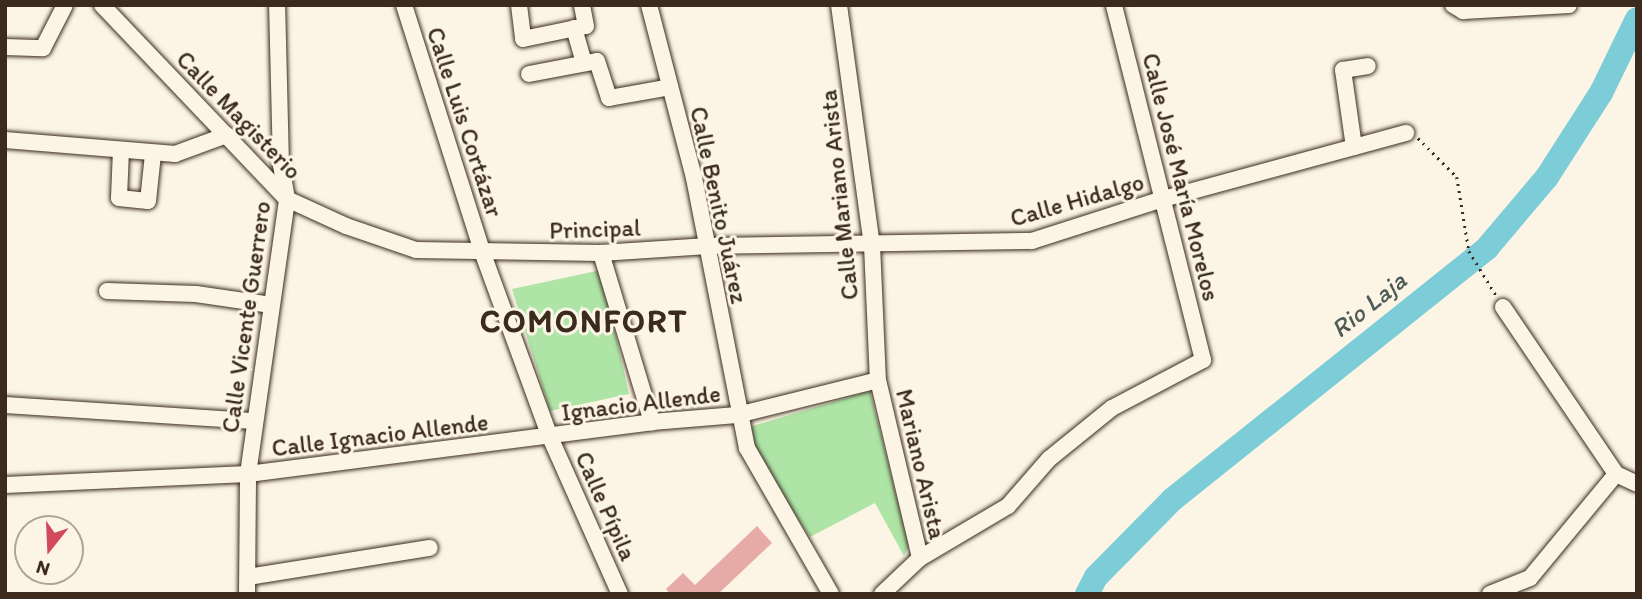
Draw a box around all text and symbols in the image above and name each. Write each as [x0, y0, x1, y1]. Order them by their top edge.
street label: Calle Luis Cortázar [421, 24, 509, 220]
street label: Calle Magisterio [171, 45, 307, 185]
street label: Calle José María Morelos [1136, 50, 1226, 304]
street label: Calle Mariano Arista [814, 89, 864, 301]
street label: Calle Benito Juárez [684, 104, 754, 306]
street label: Calle Hidalgo [1007, 167, 1147, 233]
street label: Calle Vicente Guerrero [216, 200, 276, 434]
street label: Principal [549, 213, 641, 245]
water label: Rio Laja [1325, 265, 1413, 345]
district label: COMONFORT [480, 302, 688, 340]
street label: Ignacio Allende [560, 379, 722, 427]
street label: Mariano Arista [890, 386, 952, 542]
street label: Calle Ignacio Allende [270, 407, 490, 463]
street label: Calle Pípila [569, 447, 643, 565]
north arrow [14, 515, 84, 585]
text: N [33, 556, 53, 581]

